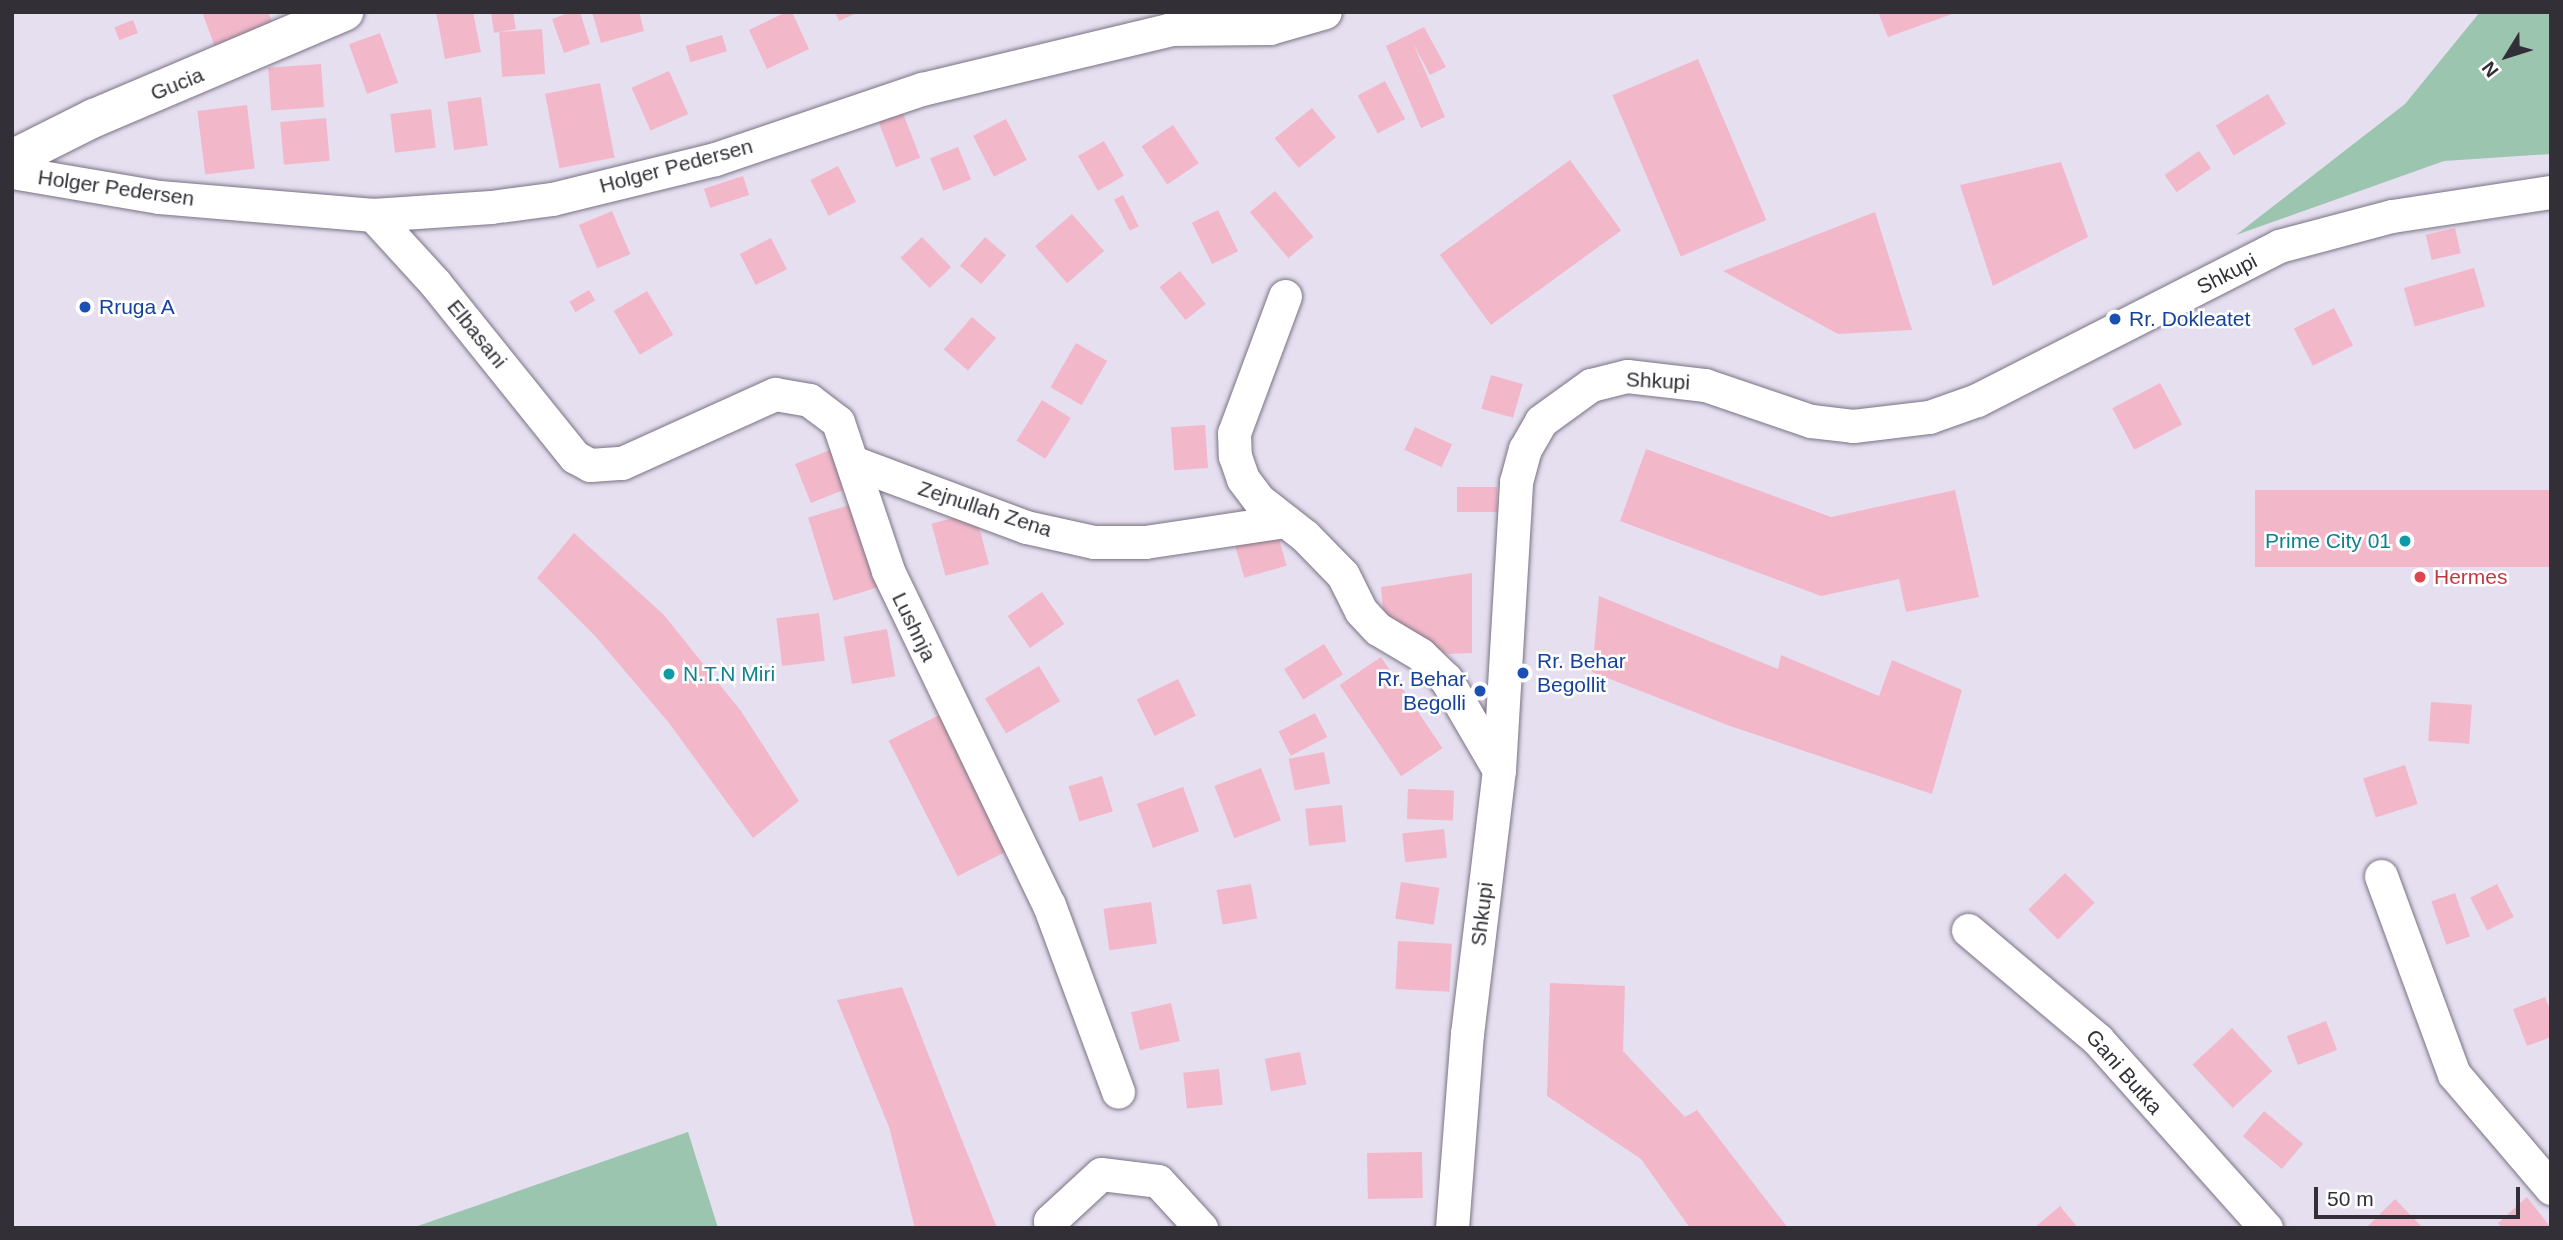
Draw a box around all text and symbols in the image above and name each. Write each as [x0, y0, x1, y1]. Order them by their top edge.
north arrow [2472, 21, 2542, 91]
text: N [2478, 57, 2503, 81]
street label: Gucia [147, 62, 207, 106]
street label: Holger Pedersen [597, 133, 755, 199]
street label: Holger Pedersen [36, 165, 196, 211]
street label: Shkupi [2193, 248, 2261, 300]
place label: Rruga A [99, 294, 176, 320]
street label: Elbasani [442, 295, 512, 373]
marker: Rruga A [77, 299, 93, 315]
place label: Rr. Dokleatet [2129, 306, 2250, 332]
marker: Rr. Dokleatet [2107, 311, 2123, 327]
street label: Shkupi [1625, 367, 1691, 395]
street label: Zejnullah Zena [915, 476, 1055, 542]
place label: Prime City 01 [2265, 528, 2391, 554]
marker: Prime City 01 [2397, 533, 2413, 549]
place label: Hermes [2434, 564, 2508, 590]
marker: Hermes [2412, 569, 2428, 585]
street label: Lushnja [887, 588, 941, 666]
place label: Rr. Behar Begollit [1537, 648, 1626, 698]
place label: N.T.N Miri [683, 661, 775, 687]
marker: Rr. Behar Begollit [1515, 665, 1531, 681]
marker: N.T.N Miri [661, 666, 677, 682]
place label: Rr. Behar Begolli [1377, 666, 1466, 716]
marker: Rr. Behar Begolli [1472, 683, 1488, 699]
street label: Shkupi [1466, 881, 1498, 947]
street label: Gani Butka [2080, 1025, 2168, 1119]
scale bar [2318, 1174, 2524, 1218]
text: 50 m [2327, 1187, 2374, 1210]

